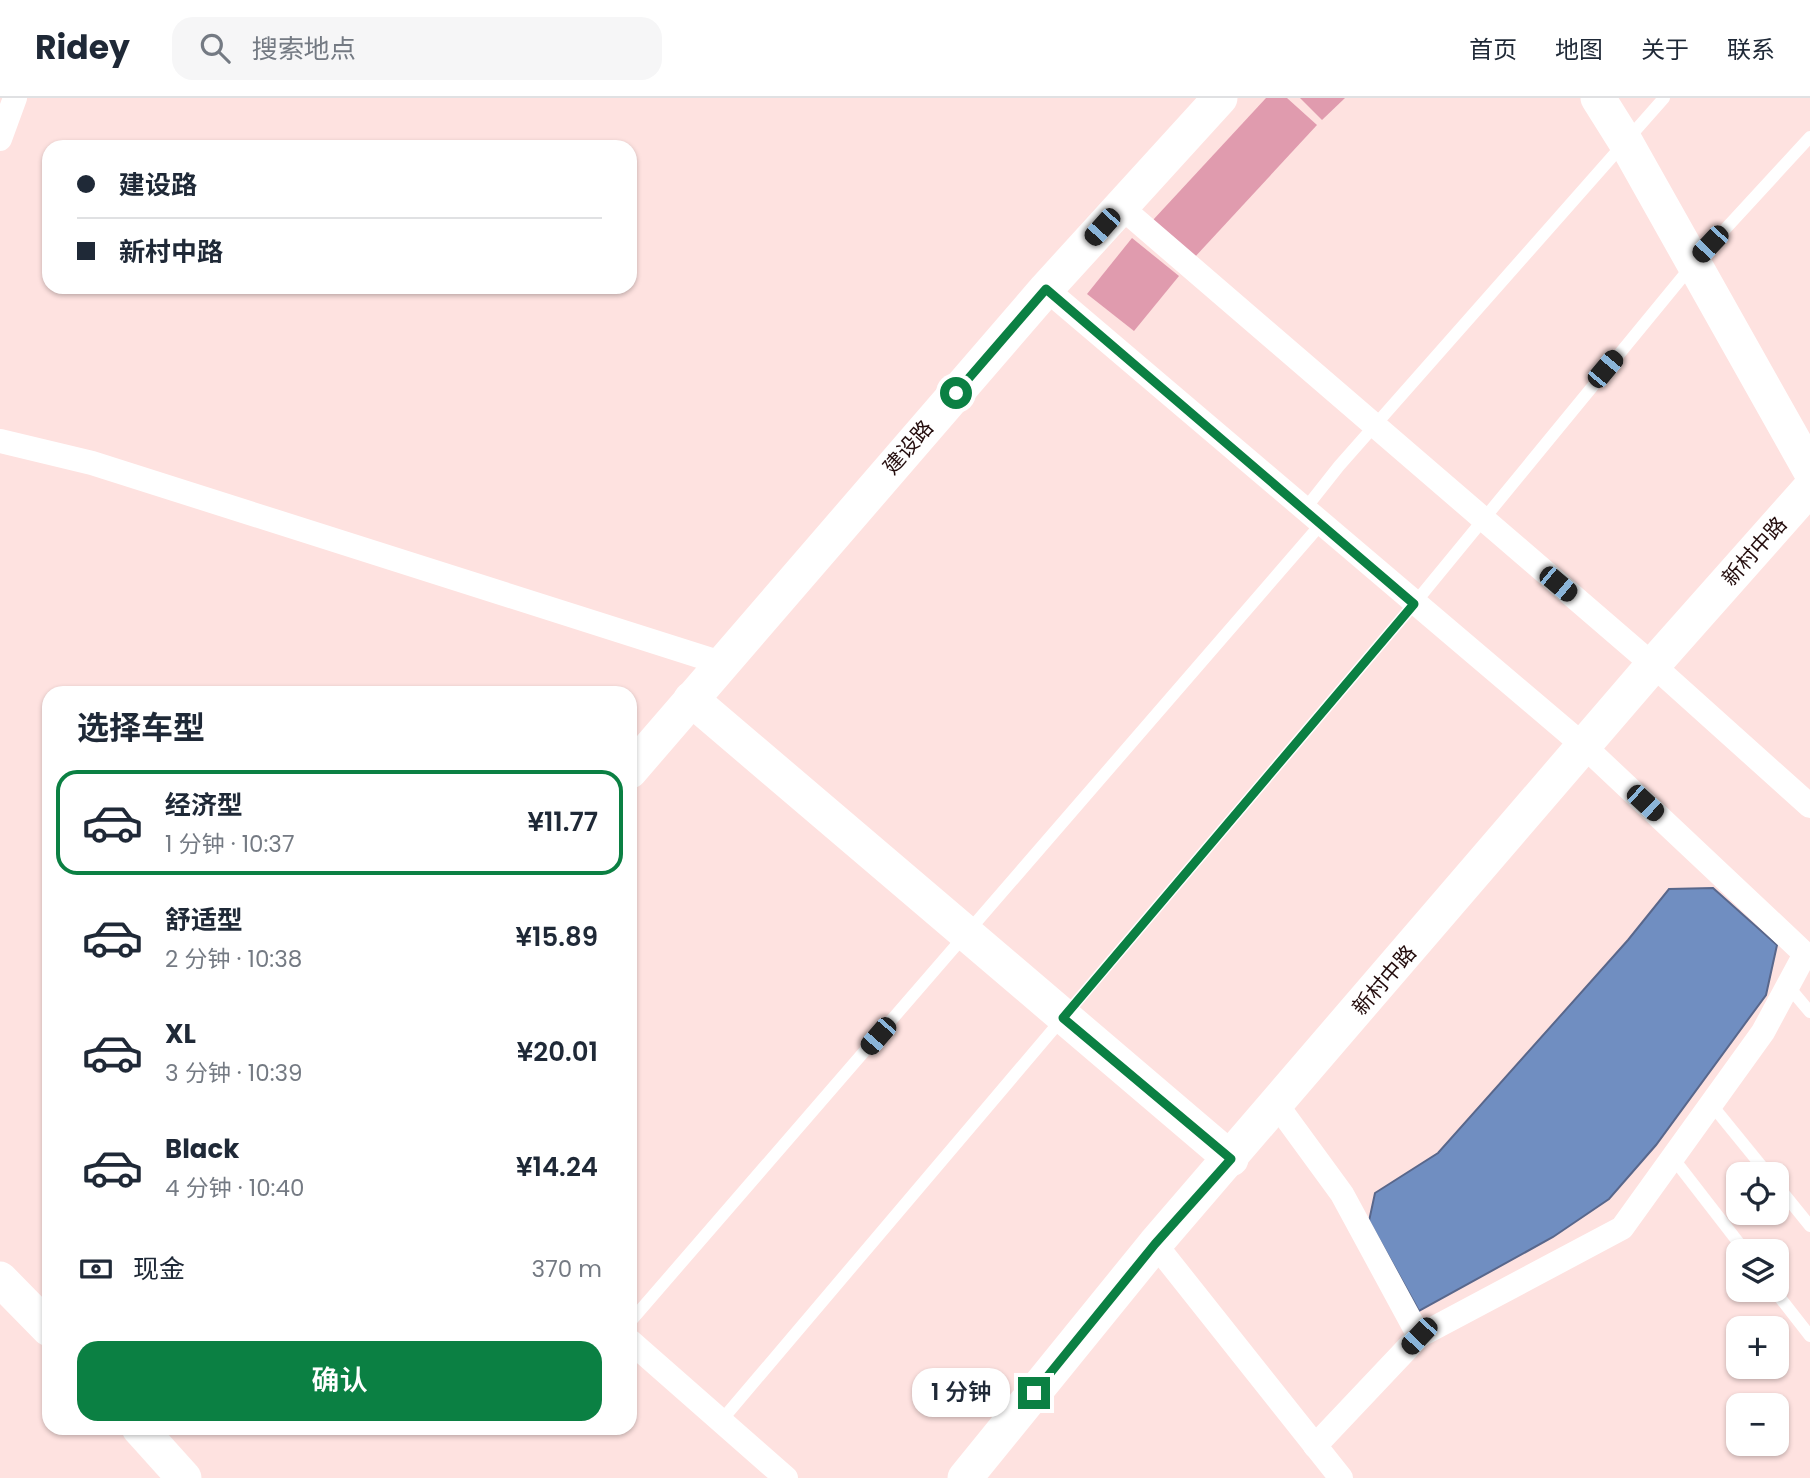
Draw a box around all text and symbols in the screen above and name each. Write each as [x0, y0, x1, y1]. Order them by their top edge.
search box [172, 17, 662, 80]
text: Ridey [35, 24, 130, 71]
icon: search [196, 29, 234, 67]
text: 搜索地点 [252, 31, 356, 67]
text: 首页 [1469, 33, 1517, 66]
text: 地图 [1555, 33, 1603, 66]
text: 关于 [1641, 33, 1689, 66]
text: 联系 [1727, 33, 1775, 66]
text: 建设路 [119, 167, 197, 203]
car [1081, 204, 1124, 250]
car [1688, 221, 1733, 267]
text: 新村中路 [119, 234, 223, 270]
car [1584, 346, 1627, 392]
route start [940, 377, 972, 409]
street label: 建设路 [876, 414, 940, 480]
street label: 新村中路 [1715, 510, 1793, 592]
car [1536, 562, 1581, 606]
text: 选择车型 [77, 705, 205, 750]
car [1623, 781, 1668, 825]
text: 经济型 [165, 787, 243, 823]
icon: car [81, 791, 144, 854]
text: ¥11.77 [527, 804, 598, 840]
text: 1 分钟 · 10:37 [165, 828, 294, 860]
text: 舒适型 [165, 902, 243, 938]
icon: car [81, 906, 144, 969]
text: ¥15.89 [516, 919, 598, 955]
street label: 新村中路 [1346, 939, 1422, 1021]
text: 2 分钟 · 10:38 [165, 943, 302, 975]
car [857, 1013, 900, 1059]
text: XL [165, 1016, 196, 1052]
icon: car [81, 1021, 144, 1084]
text: ¥20.01 [517, 1034, 598, 1070]
text: 3 分钟 · 10:39 [165, 1057, 303, 1089]
text: Black [165, 1131, 239, 1167]
icon: car [81, 1136, 144, 1199]
text: ¥14.24 [516, 1149, 598, 1185]
map controls [1726, 1162, 1789, 1456]
button: locate [1726, 1162, 1789, 1225]
text: 4 分钟 · 10:40 [165, 1172, 304, 1204]
button: layers [1726, 1239, 1789, 1302]
icon: cash [77, 1250, 115, 1288]
text: 现金 [133, 1251, 185, 1287]
text: 370 m [532, 1253, 602, 1285]
car [1397, 1313, 1442, 1359]
button: + [1726, 1316, 1789, 1379]
button: 确认 [77, 1341, 602, 1421]
callout: 1 分钟 [912, 1368, 1010, 1418]
text: 1 分钟 [931, 1376, 991, 1408]
route end [1018, 1377, 1050, 1409]
button: − [1726, 1393, 1789, 1456]

